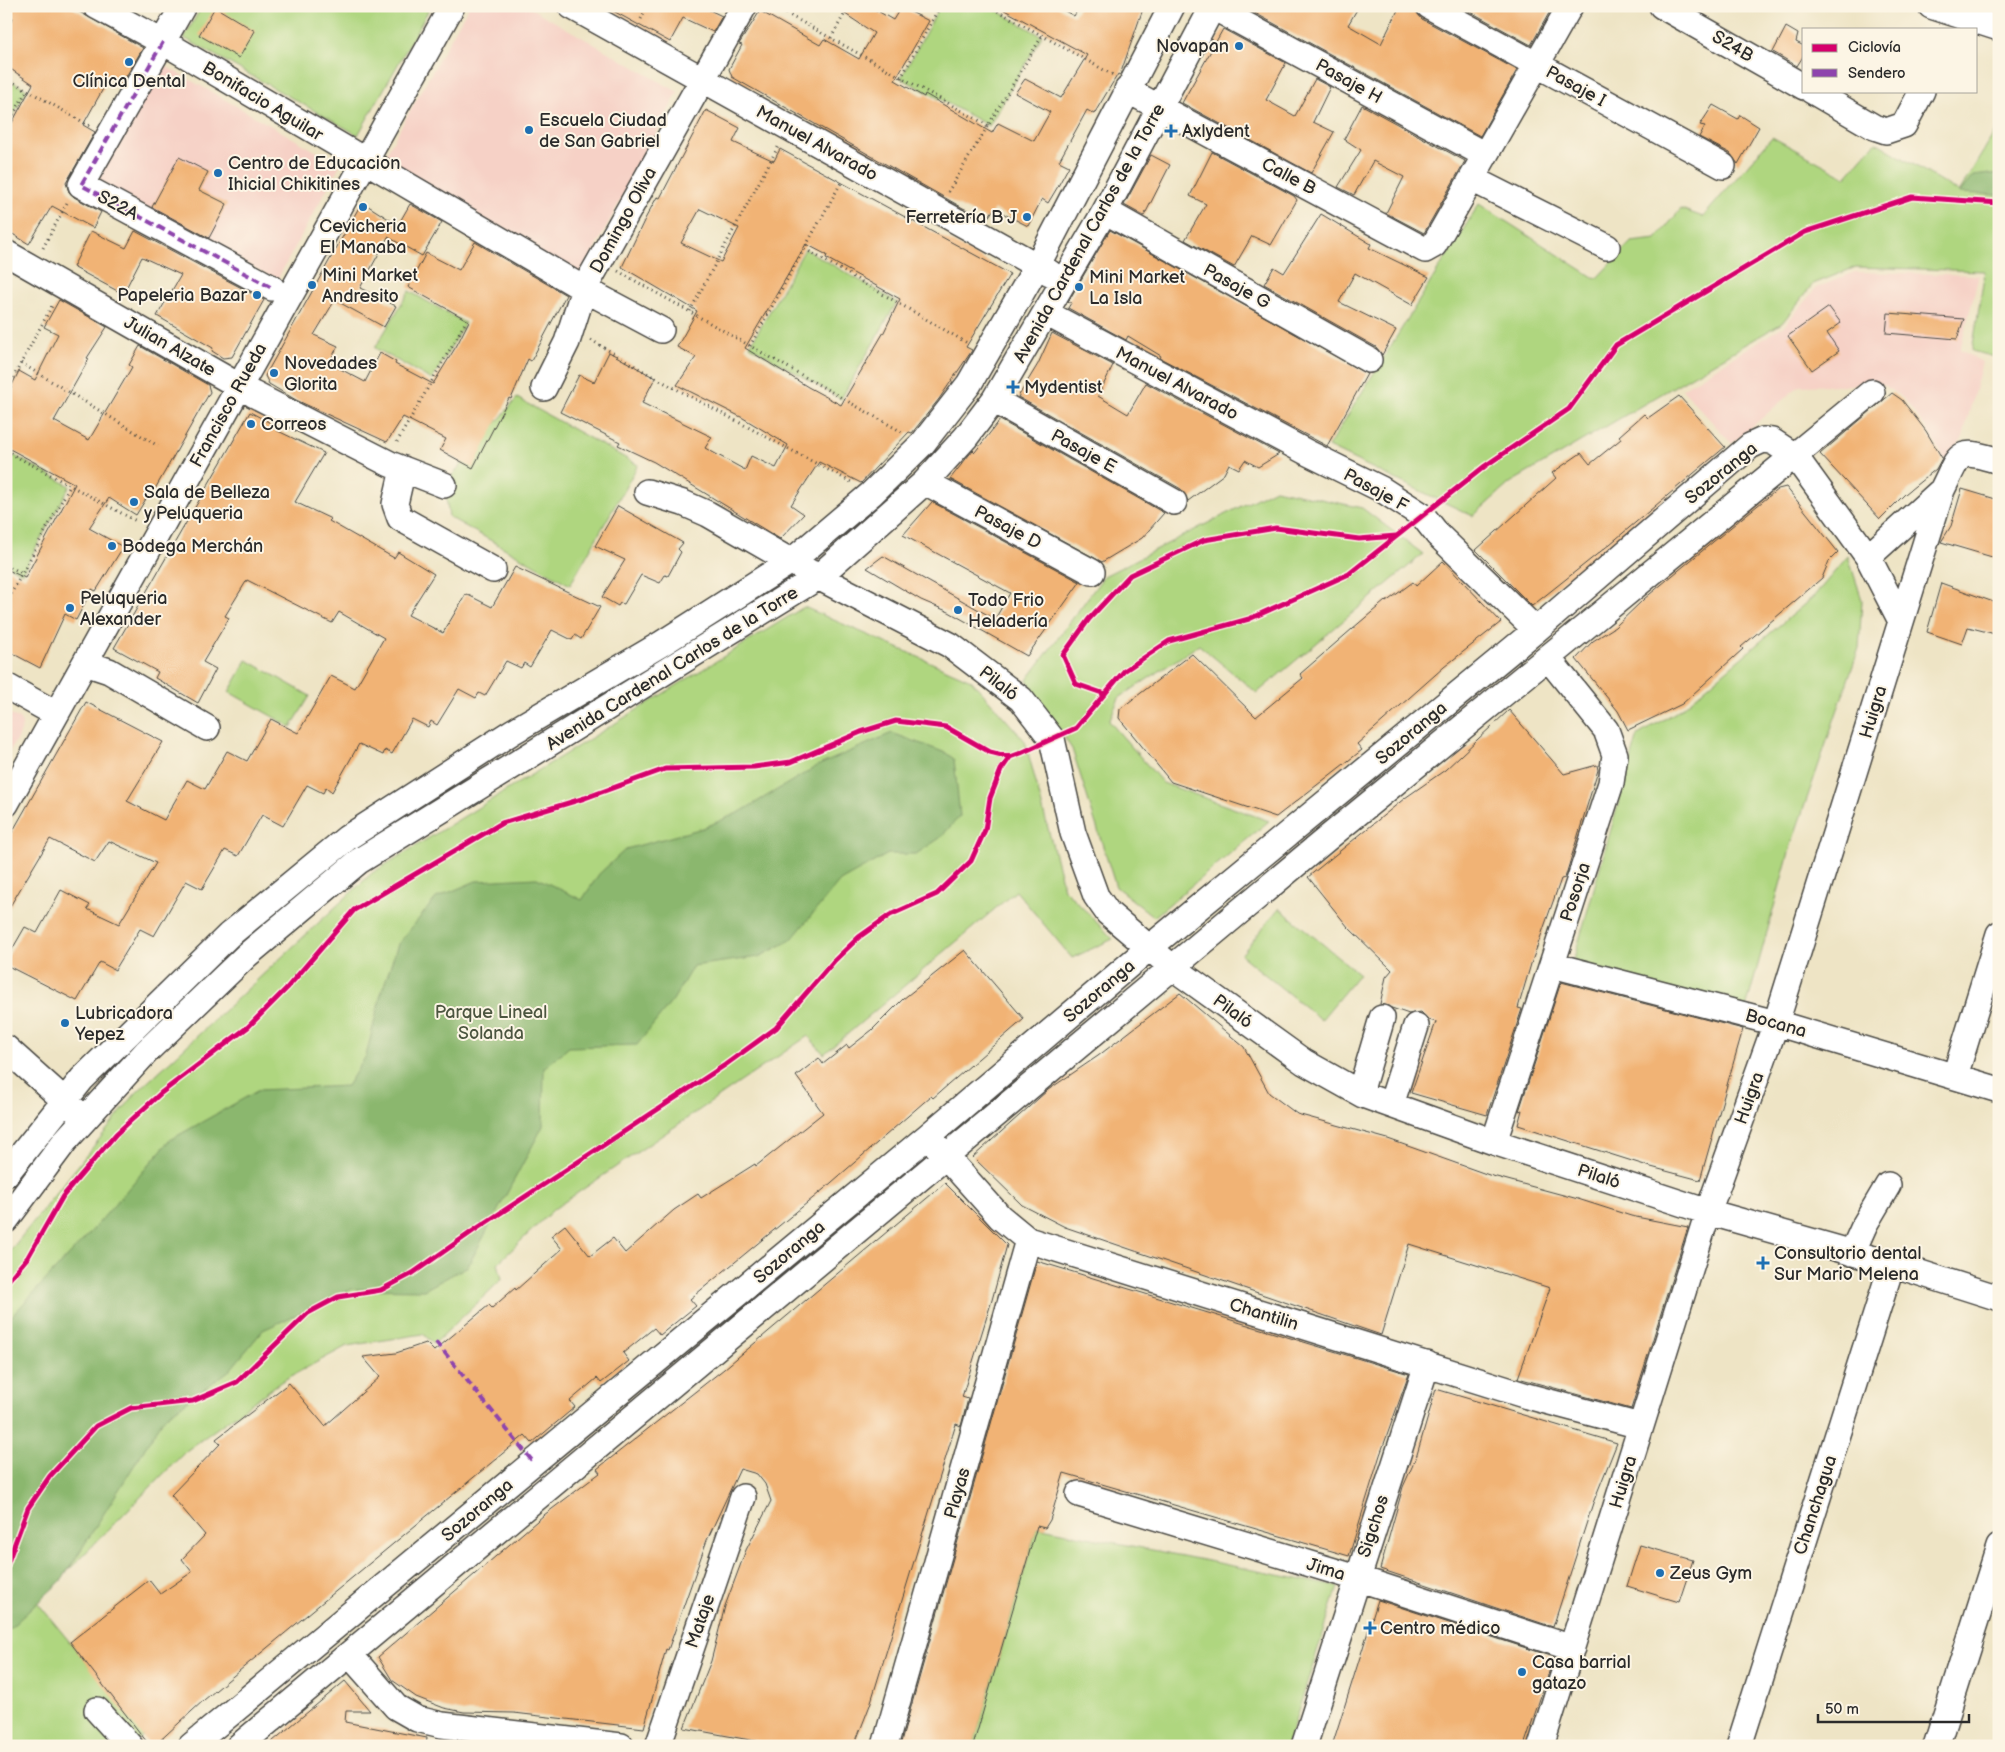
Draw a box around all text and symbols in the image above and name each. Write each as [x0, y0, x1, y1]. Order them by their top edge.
street label: S24B [1708, 26, 1757, 67]
legend [1802, 28, 1978, 92]
place label: Novapan [1156, 36, 1229, 57]
text: Ciclovía [1848, 38, 1901, 57]
marker: Novapan [1233, 40, 1245, 52]
street label: Pasaje H [1312, 55, 1386, 108]
marker: Clínica Dental [123, 56, 135, 68]
street label: Bonifacio Aguilar [199, 57, 327, 146]
street label: Pasaje I [1542, 61, 1609, 111]
text: Sendero [1848, 64, 1906, 83]
place label: Clínica Dental [73, 71, 185, 92]
street label: Avenida Cardenal Carlos de la Torre [1009, 100, 1170, 366]
street label: Manuel Alvarado [752, 101, 881, 186]
place label: Escuela Ciudad de San Gabriel [539, 110, 667, 152]
place label: Axlydent [1182, 121, 1250, 142]
marker: Escuela Ciudad de San Gabriel [523, 124, 535, 136]
marker: Axlydent [1164, 124, 1178, 138]
place label: Centro de Educacion Ihicial Chikitines [228, 153, 400, 195]
street label: Calle B [1258, 153, 1320, 200]
street label: Domingo Oliva [586, 164, 661, 277]
marker: Centro de Educacion Ihicial Chikitines [212, 167, 224, 179]
street label: S22A [94, 186, 142, 225]
marker: Cevicheria El Manaba [357, 201, 369, 213]
place label: Ferretería B J [905, 207, 1017, 228]
marker: Ferretería B J [1021, 211, 1033, 223]
place label: Cevicheria El Manaba [319, 216, 407, 258]
street label: Pasaje G [1200, 260, 1274, 313]
place label: Mini Market Andresito [322, 265, 418, 307]
place label: Mini Market La Isla [1089, 267, 1185, 309]
marker: Mini Market Andresito [306, 279, 318, 291]
marker: Mini Market La Isla [1073, 281, 1085, 293]
place label: Papeleria Bazar [117, 285, 247, 306]
marker: Papeleria Bazar [251, 289, 263, 301]
street label: Julian Alzate [120, 312, 219, 381]
street label: Francisco Rueda [186, 340, 271, 471]
street label: Manuel Alvarado [1112, 342, 1242, 425]
place label: Novedades Glorita [284, 353, 377, 395]
marker: Novedades Glorita [268, 367, 280, 379]
place label: Mydentist [1024, 377, 1103, 398]
marker: Mydentist [1006, 380, 1020, 394]
place label: Correos [261, 414, 327, 435]
marker: Correos [245, 418, 257, 430]
street label: Pasaje E [1047, 425, 1120, 478]
street label: Sozoranga [1681, 438, 1762, 509]
street label: Pasaje F [1340, 464, 1412, 517]
place label: Sala de Belleza y Peluqueria [143, 482, 270, 524]
marker: Sala de Belleza y Peluqueria [128, 496, 140, 508]
street label: Pasaje D [971, 501, 1045, 554]
place label: Bodega Merchán [122, 536, 263, 557]
marker: Bodega Merchán [106, 540, 118, 552]
street label: Avenida Cardenal Carlos de la Torre [543, 582, 802, 755]
place label: Peluqueria Alexander [80, 588, 167, 630]
place label: Todo Frio Heladería [968, 590, 1048, 632]
marker: Peluqueria Alexander [64, 602, 76, 614]
marker: Todo Frio Heladería [952, 604, 964, 616]
street label: Pilaló [975, 662, 1022, 705]
street label: Huigra [1856, 683, 1891, 741]
street label: Sozoranga [1371, 697, 1451, 769]
street label: Posorja [1556, 860, 1595, 924]
street label: Sozoranga [1059, 955, 1139, 1027]
street label: Pilaló [1209, 990, 1257, 1033]
park label: Parque Lineal Solanda [435, 1002, 547, 1044]
place label: Lubricadora Yepez [74, 1003, 173, 1045]
street label: Bocana [1743, 1005, 1809, 1042]
marker: Lubricadora Yepez [59, 1017, 71, 1029]
street label: Huigra [1730, 1069, 1769, 1127]
street label: Pilaló [1575, 1160, 1623, 1193]
street label: Sozoranga [749, 1216, 829, 1288]
place label: Consultorio dental Sur Mario Melena [1774, 1243, 1921, 1285]
marker: Consultorio dental Sur Mario Melena [1756, 1256, 1770, 1270]
street label: Chantilin [1227, 1294, 1301, 1335]
street label: Huigra [1606, 1453, 1641, 1511]
street label: Chanchagua [1790, 1453, 1841, 1558]
street label: Playas [940, 1465, 975, 1521]
street label: Sozoranga [437, 1474, 517, 1546]
street label: Sigchos [1354, 1492, 1393, 1560]
street label: Jima [1304, 1554, 1348, 1585]
place label: Zeus Gym [1669, 1563, 1752, 1584]
marker: Zeus Gym [1654, 1567, 1666, 1579]
street label: Mataje [681, 1591, 720, 1651]
place label: Centro médico [1380, 1618, 1500, 1639]
marker: Centro médico [1364, 1622, 1376, 1634]
place label: Casa barrial gatazo [1532, 1652, 1631, 1694]
marker: Casa barrial gatazo [1516, 1666, 1528, 1678]
scale bar [1818, 1692, 1969, 1724]
text: 50 m [1825, 1700, 1859, 1719]

